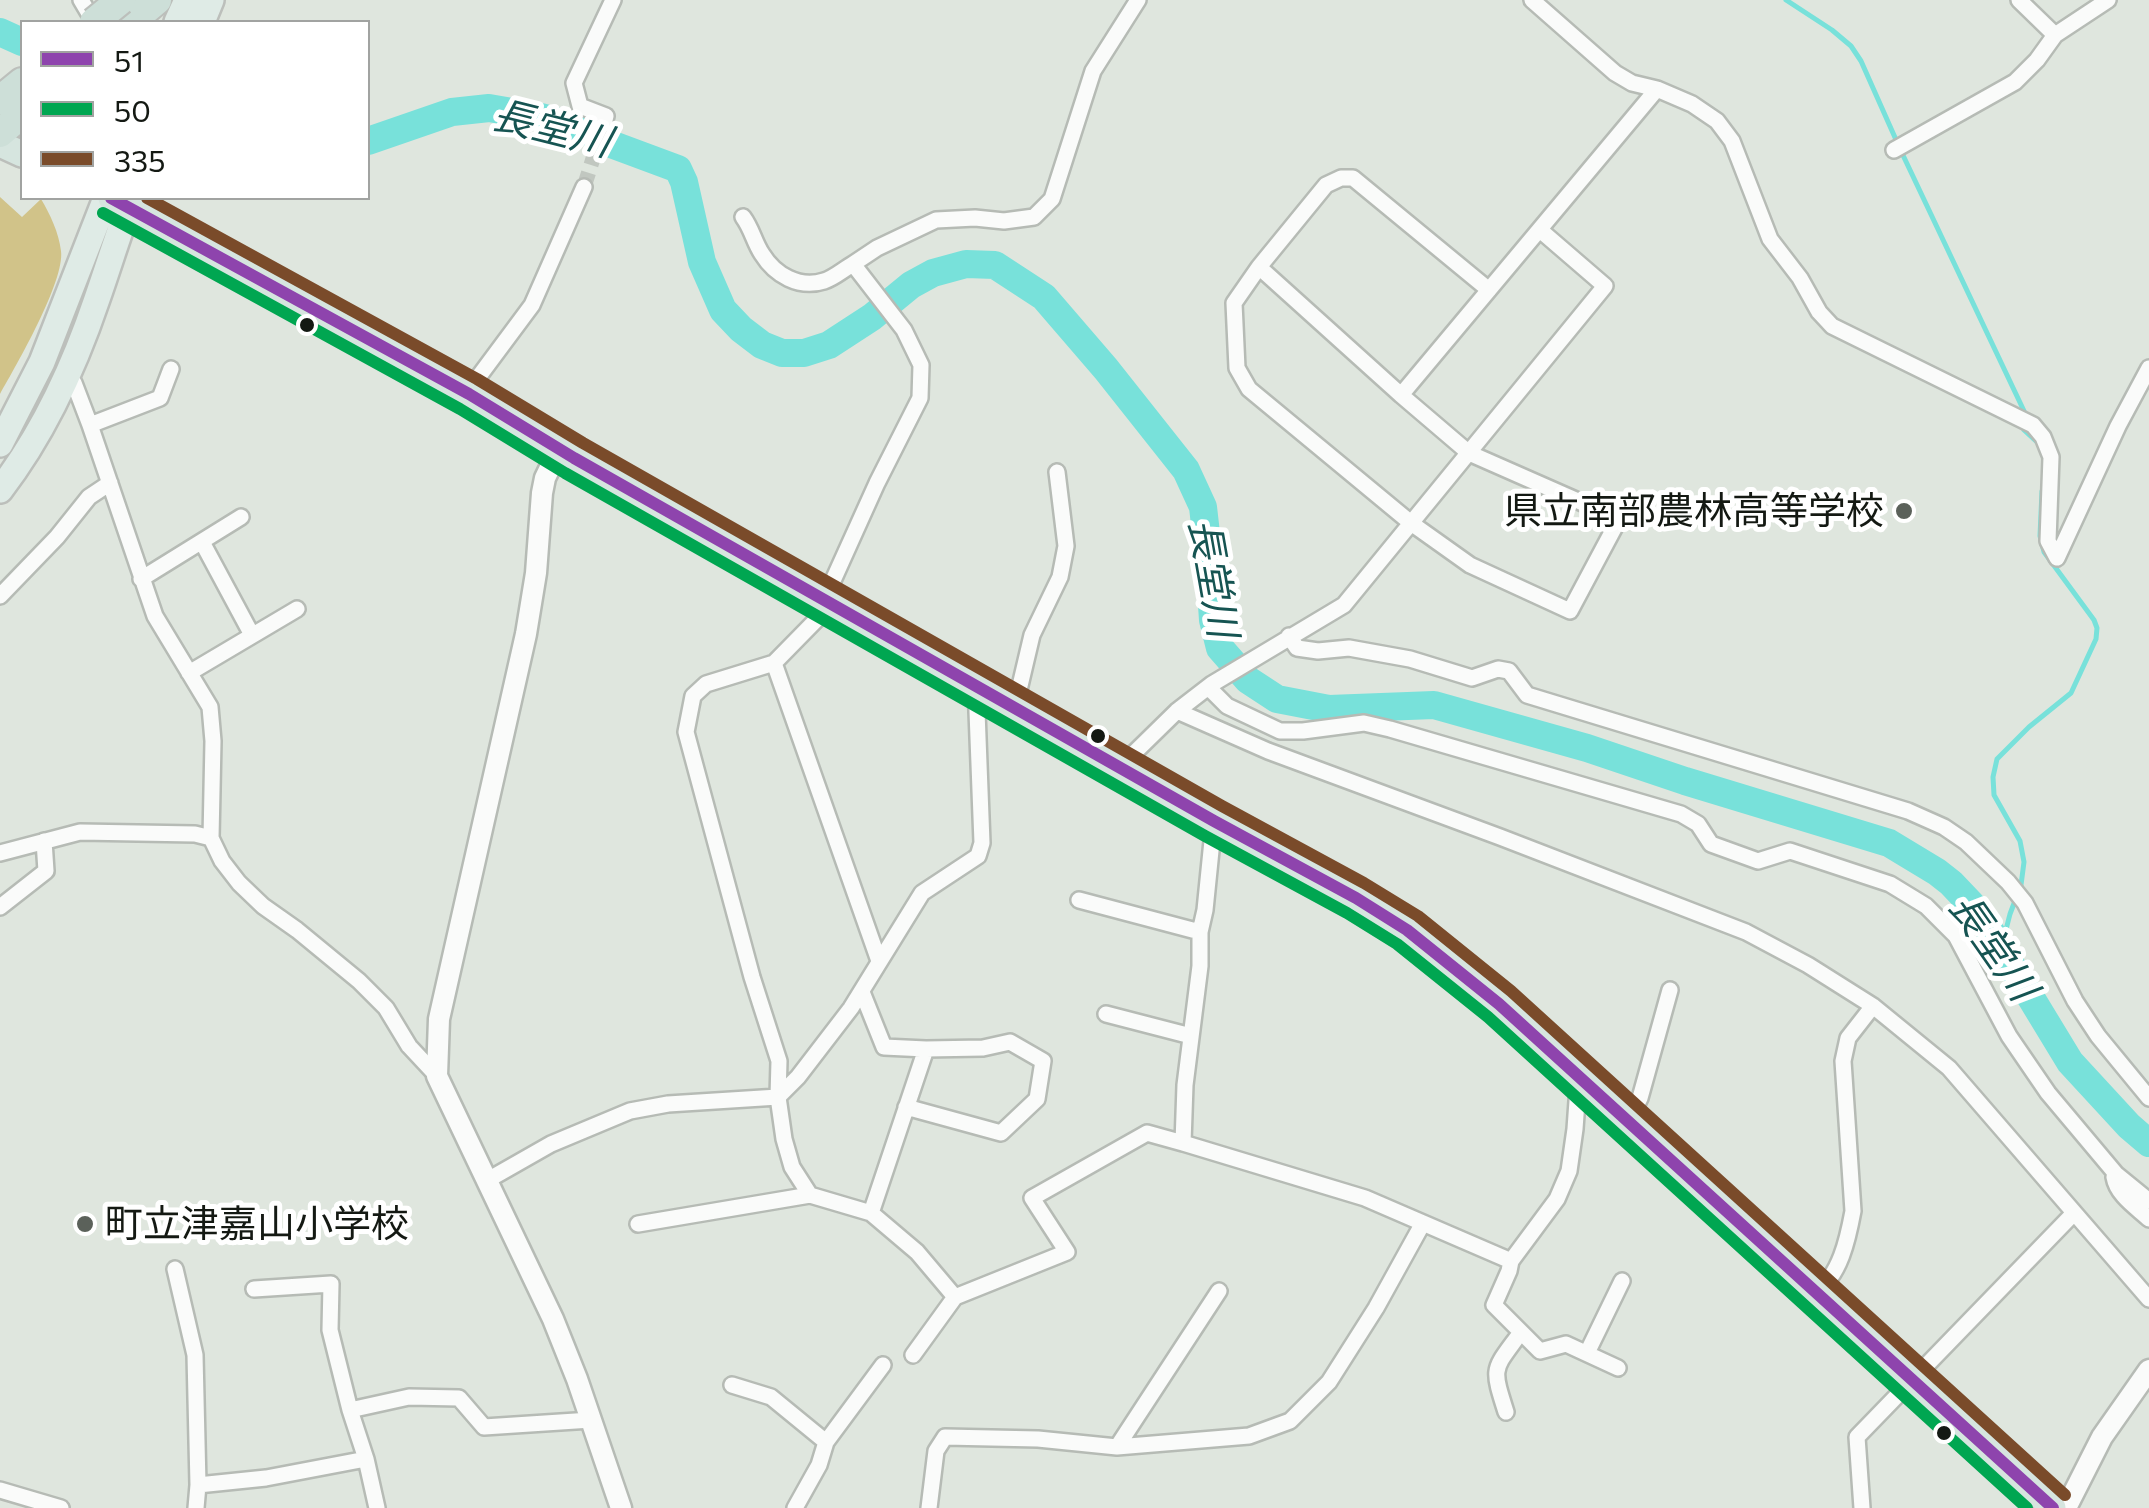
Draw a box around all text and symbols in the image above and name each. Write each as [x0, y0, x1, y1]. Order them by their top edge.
legend [20, 20, 370, 200]
text: 51 [114, 41, 144, 78]
text: 50 [114, 91, 151, 128]
water label: 長堂川 [488, 91, 616, 167]
text: 335 [114, 141, 165, 178]
unlabelled marker [297, 315, 317, 335]
place label: 県立南部農林高等学校 [1504, 488, 1884, 534]
marker: 県立南部農林高等学校 [1893, 500, 1915, 522]
water label: 長堂川 [1179, 515, 1247, 641]
unlabelled marker [1088, 726, 1108, 746]
water label: 長堂川 [1939, 884, 2047, 1010]
place label: 町立津嘉山小学校 [105, 1201, 409, 1247]
marker: 町立津嘉山小学校 [74, 1213, 96, 1235]
unlabelled marker [1934, 1423, 1954, 1443]

